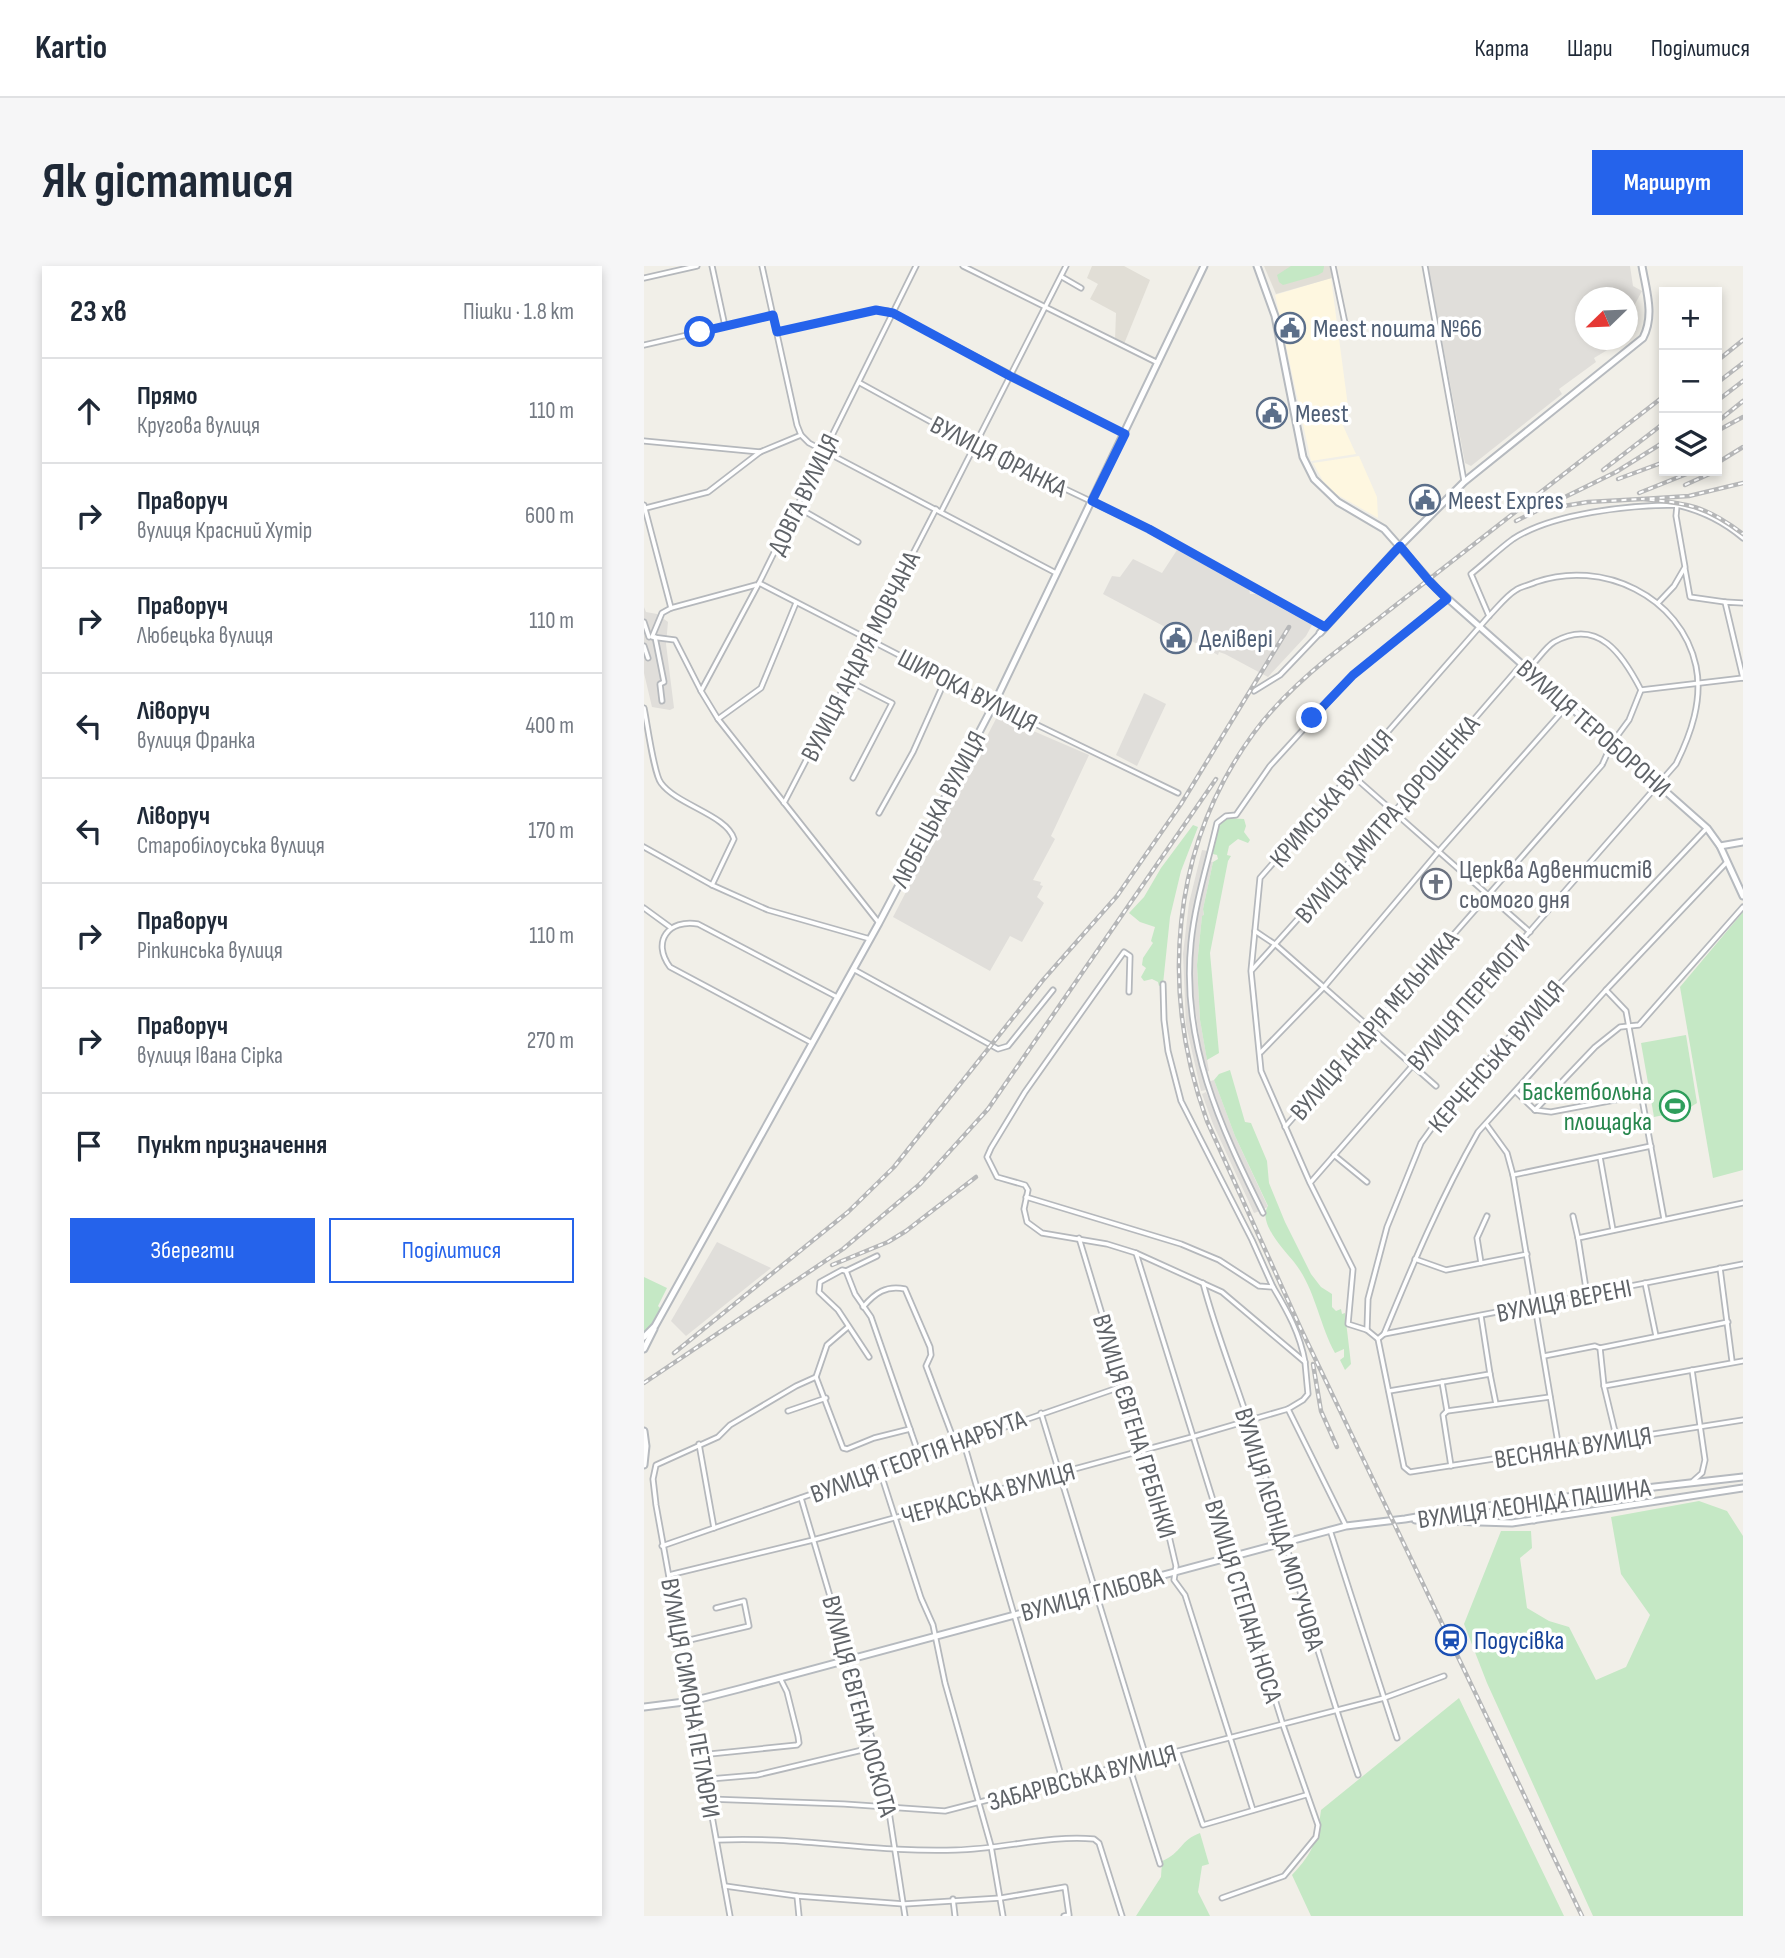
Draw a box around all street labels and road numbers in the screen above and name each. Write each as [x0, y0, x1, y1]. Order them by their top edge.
street label: ВУЛИЦЯ ФРАНКА [925, 410, 1072, 505]
street label: ДОВГА ВУЛИЦЯ [762, 429, 847, 560]
street label: ВУЛИЦЯ АНДРІЯ МОВЧАНА [795, 546, 928, 767]
street label: ШИРОКА ВУЛИЦЯ [892, 643, 1042, 740]
street label: ВУЛИЦЯ ТЕРОБОРОНИ [1510, 654, 1676, 804]
street label: ВУЛИЦЯ ДМИТРА ДОРОШЕНКА [1289, 709, 1488, 930]
street label: КРИМСЬКА ВУЛИЦЯ [1264, 724, 1400, 874]
street label: ЛЮБЕЦЬКА ВУЛИЦЯ [885, 726, 993, 894]
street label: ВУЛИЦЯ АНДРІЯ МЕЛЬНИКА [1284, 924, 1467, 1127]
street label: ВУЛИЦЯ ПЕРЕМОГИ [1401, 928, 1537, 1078]
street label: КЕРЧЕНСЬКА ВУЛИЦЯ [1423, 975, 1572, 1139]
street label: ВУЛИЦЯ ВЕРЕНІ [1494, 1273, 1634, 1330]
street label: ВУЛИЦЯ ЄВГЕНА ГРЕБІНКИ [1085, 1311, 1182, 1542]
street label: ВУЛИЦЯ ГЕОРГІЯ НАРБУТА [807, 1404, 1031, 1511]
street label: ВУЛИЦЯ ЛЕОНІДА МОГУЧОВА [1227, 1404, 1330, 1655]
street label: ВЕСНЯНА ВУЛИЦЯ [1492, 1421, 1654, 1476]
street label: ЧЕРКАСЬКА ВУЛИЦЯ [898, 1456, 1079, 1533]
street label: ВУЛИЦЯ ЛЕОНІДА ПАШИНА [1416, 1473, 1654, 1536]
street label: ВУЛИЦЯ СТЕПАНА НОСА [1197, 1496, 1288, 1708]
street label: ВУЛИЦЯ ГЛІБОВА [1018, 1561, 1168, 1629]
street label: ВУЛИЦЯ СИМОНА ПЕТЛЮРИ [653, 1576, 726, 1821]
street label: ВУЛИЦЯ ЄВГЕНА ЛОСКОТА [814, 1593, 903, 1821]
street label: ЗАБАРІВСЬКА ВУЛИЦЯ [985, 1738, 1180, 1819]

